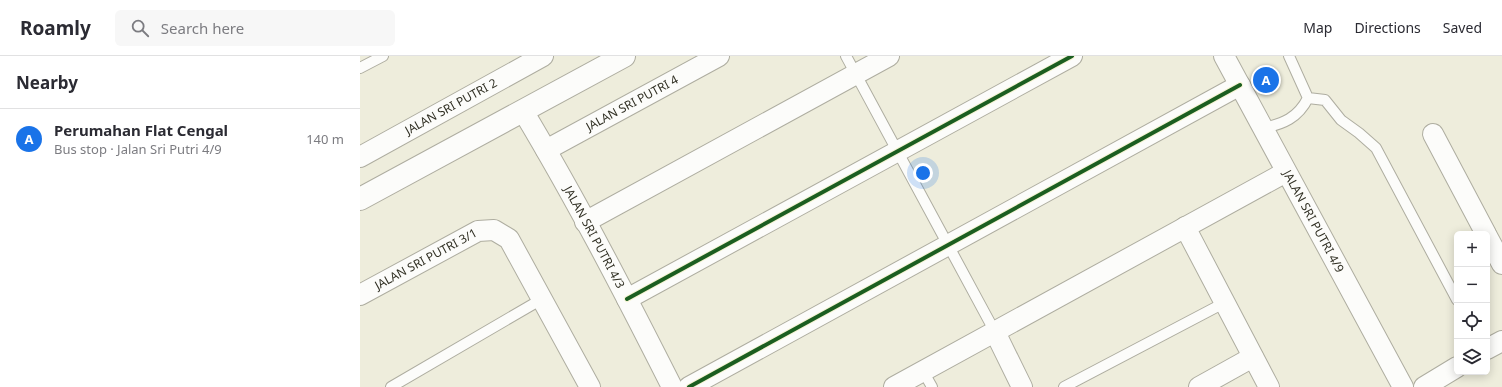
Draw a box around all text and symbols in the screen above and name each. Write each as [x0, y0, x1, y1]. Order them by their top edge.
search box [115, 10, 395, 46]
text: Roamly [20, 15, 91, 41]
icon: search [129, 17, 151, 39]
text: Search here [161, 18, 244, 38]
text: Map [1303, 18, 1332, 37]
text: Directions [1354, 18, 1421, 37]
text: Saved [1443, 18, 1482, 37]
pin: A [1253, 65, 1279, 95]
text: Nearby [16, 71, 78, 94]
street label: JALAN SRI PUTRI 4 [582, 71, 681, 135]
street label: JALAN SRI PUTRI 2 [401, 74, 500, 139]
text: Perumahan Flat Cengal [54, 120, 228, 140]
text: A [25, 130, 34, 148]
text: 140 m [306, 130, 344, 148]
text: Bus stop · Jalan Sri Putri 4/9 [54, 140, 222, 158]
your location [913, 163, 933, 183]
street label: JALAN SRI PUTRI 4/9 [1279, 166, 1349, 275]
street label: JALAN SRI PUTRI 4/3 [560, 182, 629, 291]
street label: JALAN SRI PUTRI 3/1 [371, 224, 480, 294]
map controls [1454, 231, 1490, 375]
button: + [1454, 231, 1490, 267]
button: − [1454, 267, 1490, 303]
button: locate [1454, 303, 1490, 339]
button: layers [1454, 339, 1490, 375]

